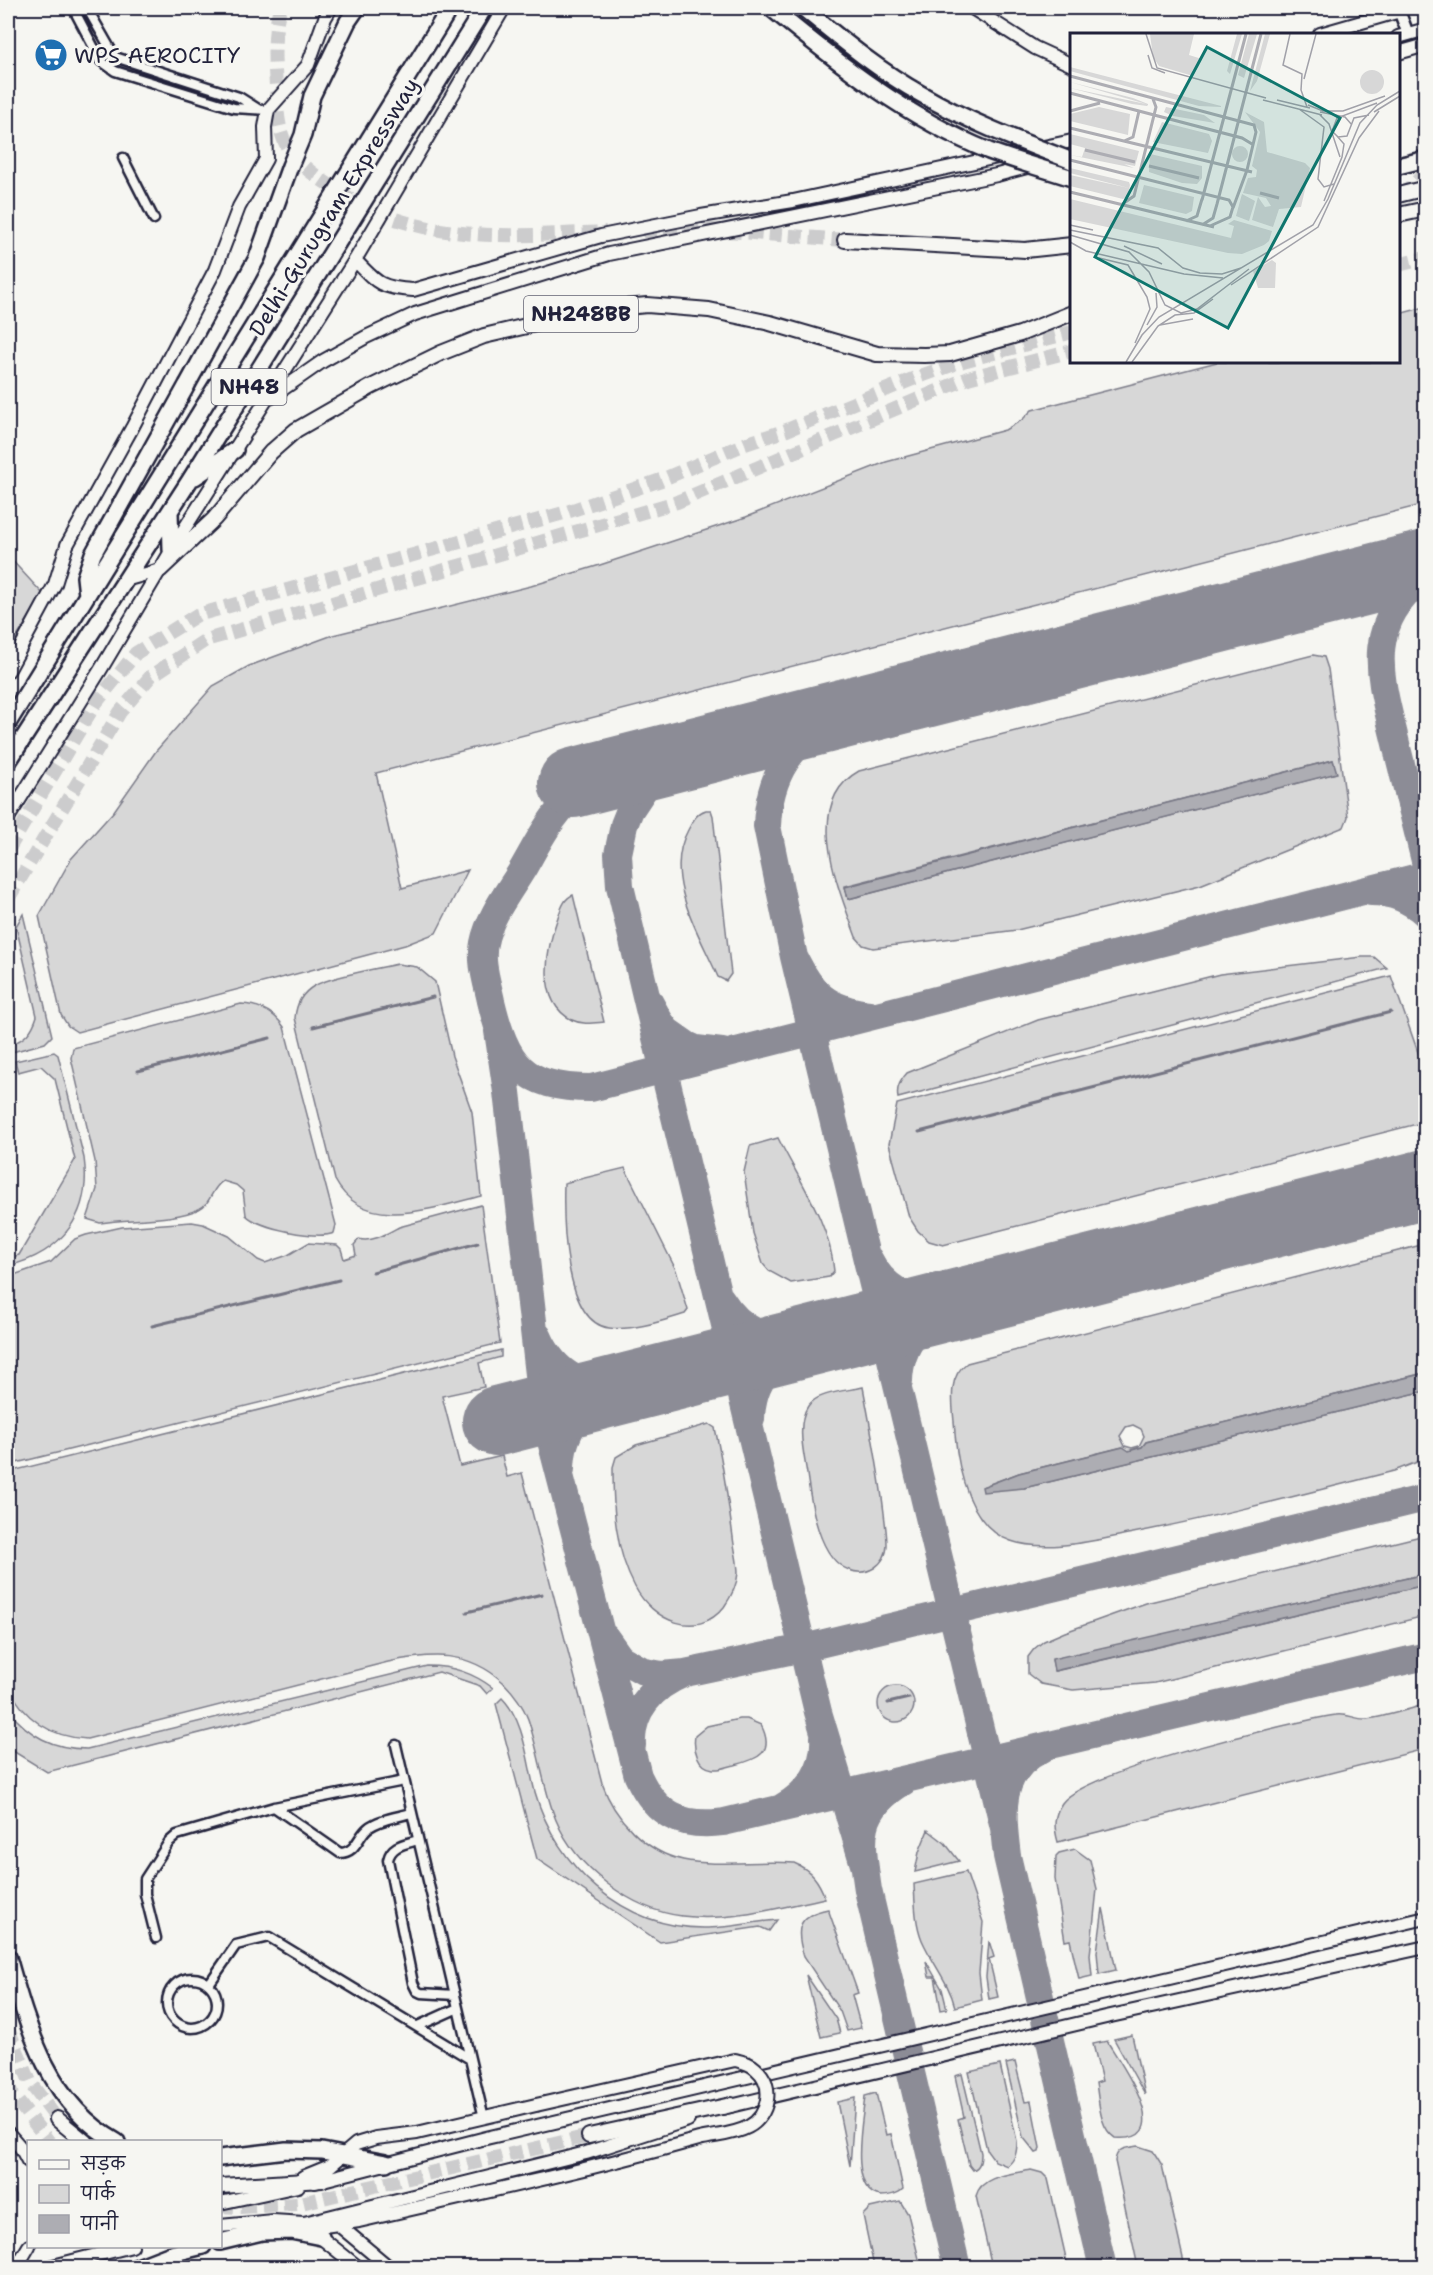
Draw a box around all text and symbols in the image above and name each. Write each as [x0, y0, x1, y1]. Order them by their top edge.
inset map [1070, 33, 1400, 363]
supermarket icon: WPS AEROCITY [33, 37, 69, 73]
place label: WPS AEROCITY [74, 41, 240, 70]
street label: Delhi-Gurugram Expressway [242, 72, 426, 342]
road number: NH248BB [524, 296, 638, 332]
road number: NH48 [212, 369, 286, 405]
legend [27, 2140, 222, 2248]
text: सड़क [80, 2152, 126, 2176]
text: पार्क [80, 2180, 116, 2206]
text: पानी [80, 2210, 119, 2236]

